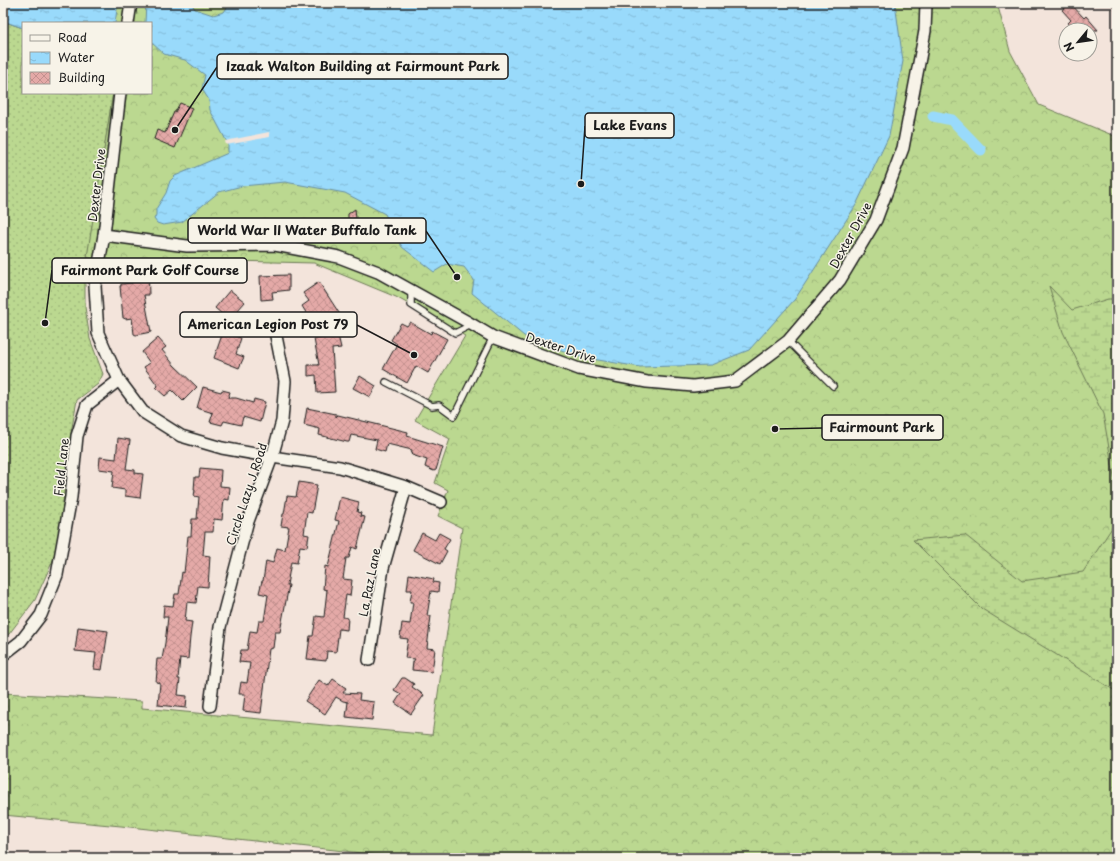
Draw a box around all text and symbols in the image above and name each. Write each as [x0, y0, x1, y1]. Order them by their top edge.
legend [22, 22, 152, 94]
north arrow [1058, 22, 1098, 62]
text: Road [58, 28, 87, 46]
text: N [1059, 39, 1078, 55]
text: Water [58, 48, 95, 66]
callout: Izaak Walton Building at Fairmount Park [217, 54, 508, 79]
text: Izaak Walton Building at Fairmount Park [226, 56, 500, 75]
text: Building [58, 68, 105, 86]
callout: Lake Evans [585, 113, 674, 138]
text: Lake Evans [593, 115, 667, 134]
street label: Dexter Drive [83, 148, 109, 222]
street label: Dexter Drive [824, 199, 876, 271]
callout: World War II Water Buffalo Tank [188, 218, 426, 243]
text: World War II Water Buffalo Tank [197, 220, 417, 239]
callout: Fairmont Park Golf Course [52, 258, 247, 283]
text: Fairmont Park Golf Course [61, 260, 239, 279]
callout: American Legion Post 79 [180, 312, 357, 337]
text: American Legion Post 79 [187, 314, 349, 333]
street label: Dexter Drive [523, 327, 599, 367]
callout: Fairmount Park [822, 415, 943, 440]
text: Fairmount Park [829, 417, 935, 436]
street label: Field Lane [49, 437, 73, 497]
street label: Circle Lazy J Road [221, 440, 271, 548]
street label: La Paz Lane [354, 546, 385, 618]

